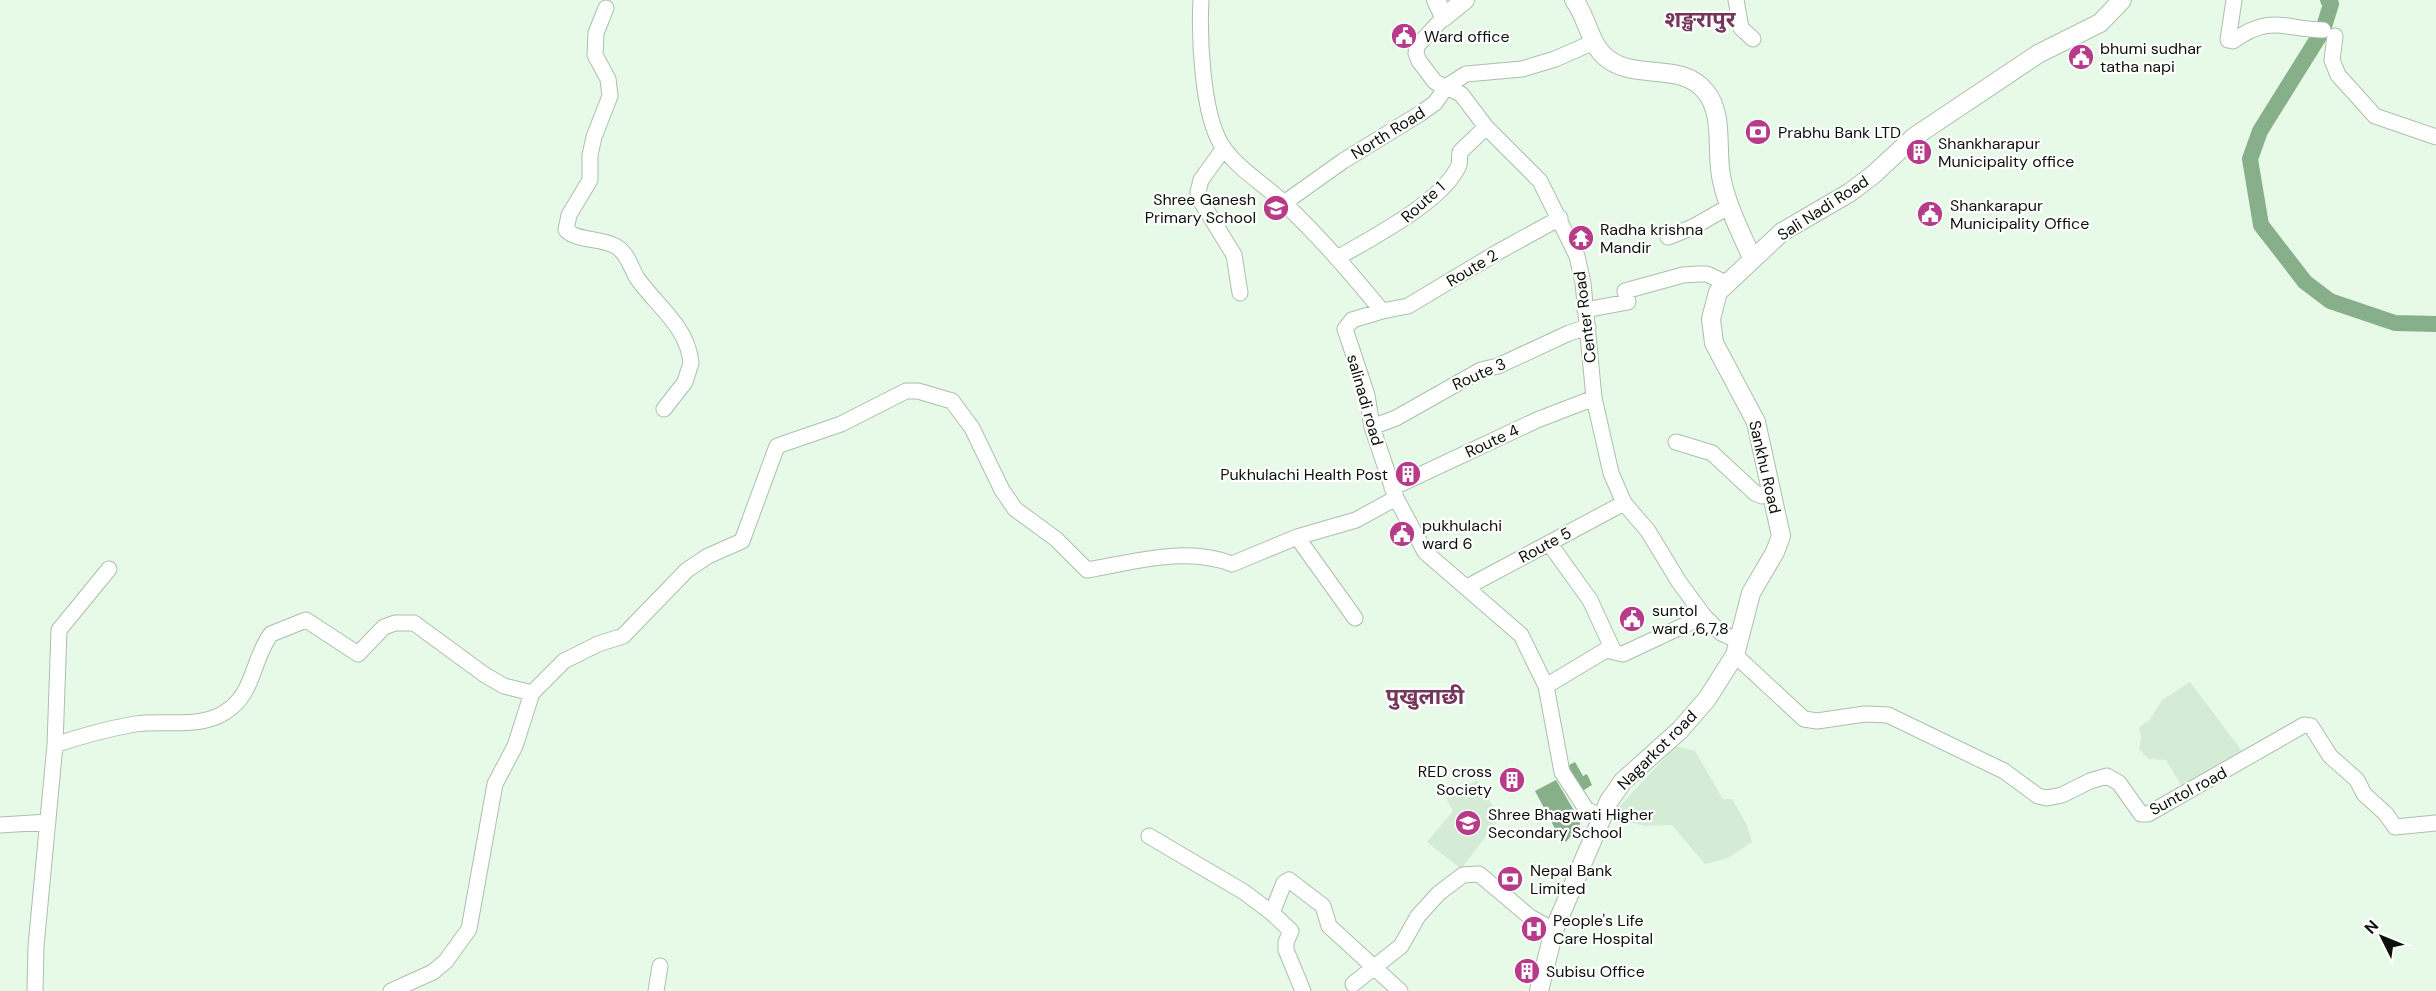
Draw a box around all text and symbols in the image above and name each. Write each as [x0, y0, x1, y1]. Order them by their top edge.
district label: शङ्खरापुर [1665, 5, 1737, 34]
public building icon: Ward office [1389, 21, 1419, 51]
place label: Ward office [1424, 26, 1510, 47]
place label: bhumi sudhar tatha napi [2100, 38, 2202, 77]
public building icon: bhumi sudhar tatha napi [2066, 42, 2096, 72]
street label: North Road [1347, 102, 1429, 164]
bank icon: Prabhu Bank LTD [1743, 117, 1773, 147]
place label: Prabhu Bank LTD [1778, 122, 1901, 143]
place label: Shankharapur Municipality office [1938, 133, 2074, 172]
building icon: Shankharapur Municipality office [1904, 137, 1934, 167]
street label: Sali Nadi Road [1773, 171, 1873, 245]
street label: Route 1 [1397, 177, 1449, 227]
place label: Shree Ganesh Primary School [1145, 189, 1256, 228]
school or university icon: Shree Ganesh Primary School [1261, 193, 1291, 223]
place label: Shankarapur Municipality Office [1950, 195, 2089, 234]
public building icon: Shankarapur Municipality Office [1915, 199, 1945, 229]
place label: Radha krishna Mandir [1600, 219, 1703, 258]
temple icon: Radha krishna Mandir [1566, 223, 1596, 253]
street label: Route 2 [1442, 245, 1502, 291]
street label: Center Road [1569, 270, 1601, 364]
street label: salinadi road [1342, 352, 1388, 448]
street label: Route 3 [1449, 353, 1509, 395]
street label: Sankhu Road [1744, 418, 1786, 516]
street label: Route 4 [1462, 419, 1522, 463]
building icon: Pukhulachi Health Post [1393, 459, 1423, 489]
place label: Pukhulachi Health Post [1220, 464, 1388, 485]
place label: pukhulachi ward 6 [1422, 515, 1502, 554]
public building icon: pukhulachi ward 6 [1387, 519, 1417, 549]
street label: Route 5 [1515, 522, 1575, 568]
place label: suntol ward ,6,7,8 [1652, 600, 1729, 639]
public building icon: suntol ward ,6,7,8 [1617, 604, 1647, 634]
district label: पुखुलाछी [1386, 682, 1465, 711]
street label: Nagarkot road [1613, 706, 1701, 794]
place label: RED cross Society [1418, 761, 1492, 800]
street label: Suntol road [2146, 762, 2230, 820]
building icon: RED cross Society [1497, 765, 1527, 795]
place label: Shree Bhagwati Higher Secondary School [1488, 804, 1654, 843]
school or university icon: Shree Bhagwati Higher Secondary School [1453, 808, 1483, 838]
place label: Nepal Bank Limited [1530, 860, 1612, 899]
bank icon: Nepal Bank Limited [1495, 864, 1525, 894]
north arrow [2352, 907, 2412, 967]
place label: People's Life Care Hospital [1553, 910, 1653, 949]
hospital icon: People's Life Care Hospital [1519, 914, 1549, 944]
text: N [2360, 916, 2383, 939]
building icon: Subisu Office [1512, 956, 1542, 986]
place label: Subisu Office [1546, 961, 1645, 982]

